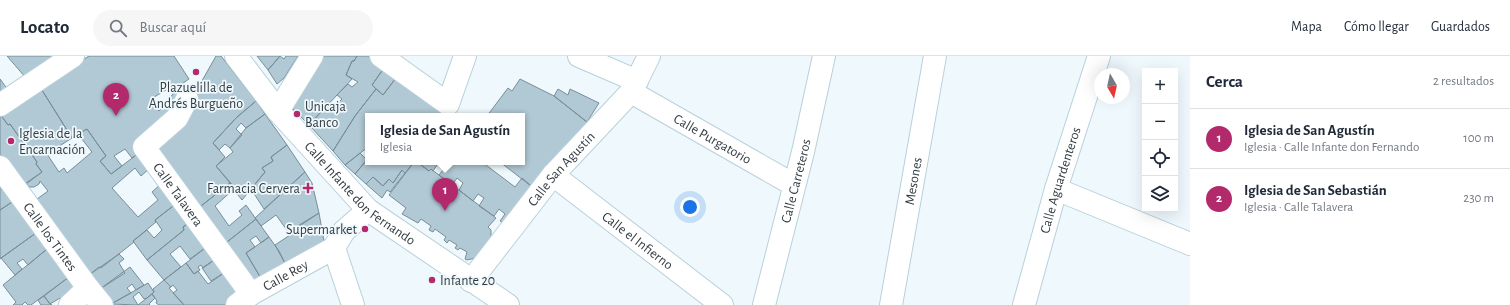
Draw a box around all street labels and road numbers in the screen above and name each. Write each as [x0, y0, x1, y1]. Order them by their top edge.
street label: Calle Purgatorio [671, 112, 754, 167]
street label: Calle Aguardenteros [1038, 125, 1084, 235]
street label: Calle San Agustín [526, 129, 598, 209]
street label: Calle Carreteros [779, 138, 814, 225]
street label: Calle Infante don Fernando [302, 139, 418, 248]
street label: Mesones [903, 156, 925, 206]
street label: Calle Talavera [150, 161, 206, 230]
street label: Calle los Tintes [20, 200, 79, 274]
street label: Calle el Infierno [599, 209, 675, 273]
street label: Calle Rey [261, 258, 311, 294]

